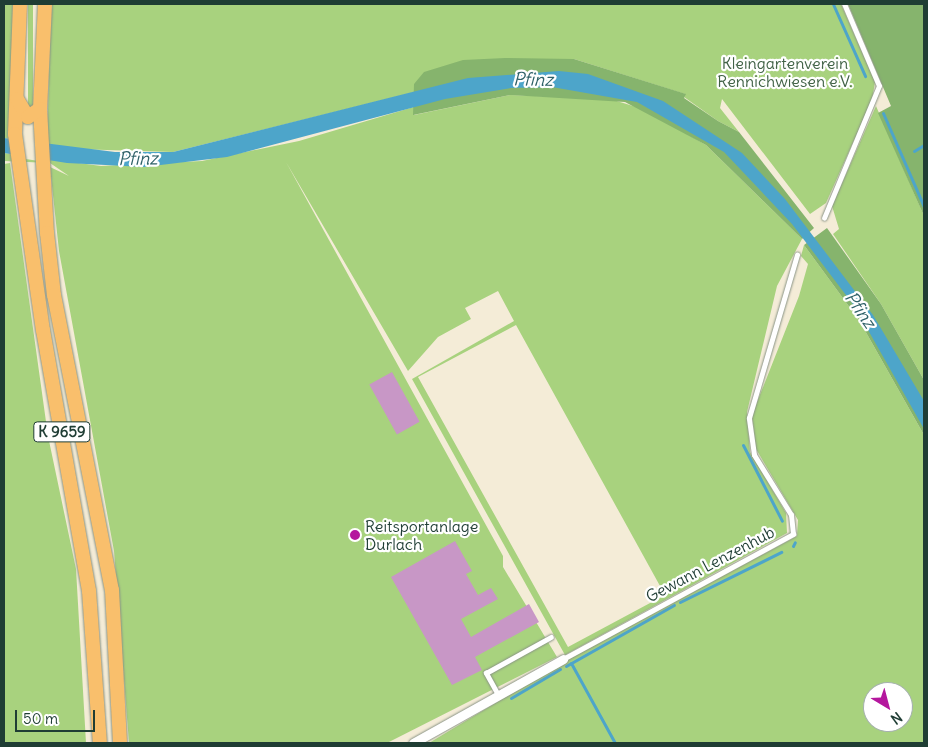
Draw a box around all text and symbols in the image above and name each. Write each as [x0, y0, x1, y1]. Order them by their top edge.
park label: Kleingartenverein Rennichwiesen e.V. [717, 53, 853, 91]
water label: Pfinz [513, 69, 553, 91]
water label: Pfinz [118, 148, 158, 170]
water label: Pfinz [840, 288, 880, 332]
road number: K 9659 [33, 420, 91, 444]
place label: Reitsportanlage Durlach [365, 516, 478, 554]
street label: Gewann Lenzenhub [642, 522, 778, 606]
marker: Reitsportanlage Durlach [349, 529, 361, 541]
north arrow [863, 682, 913, 732]
scale bar [18, 700, 98, 732]
text: N [887, 708, 906, 728]
text: 50 m [23, 709, 58, 728]

